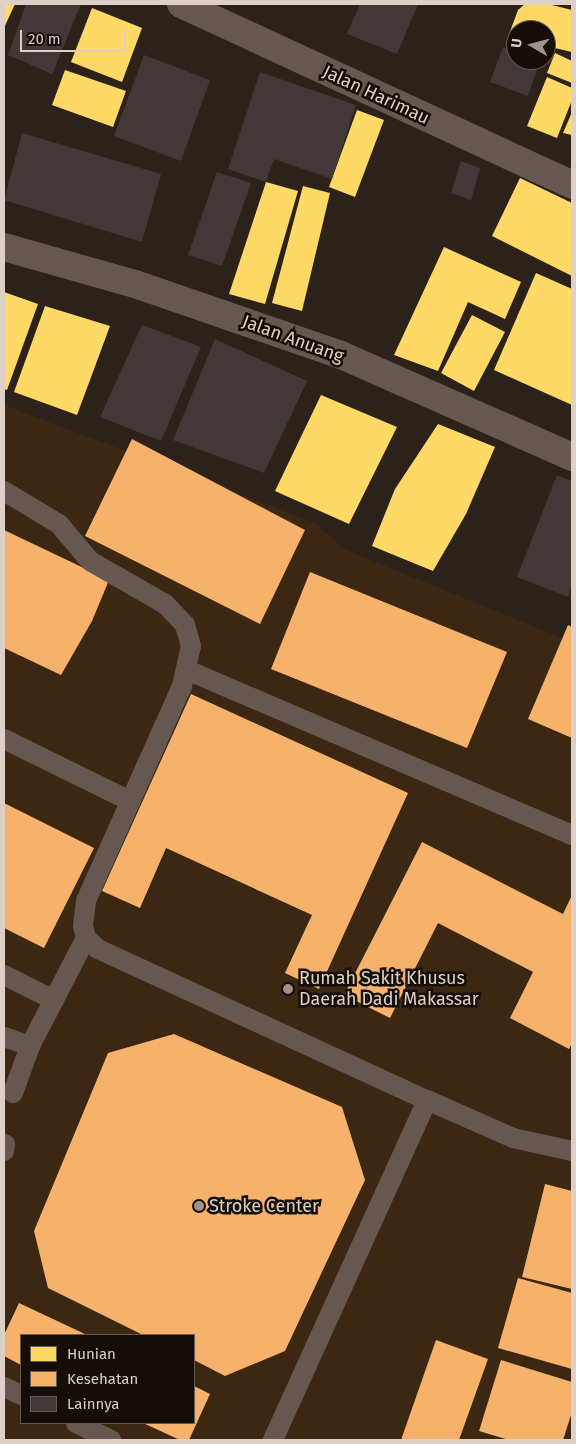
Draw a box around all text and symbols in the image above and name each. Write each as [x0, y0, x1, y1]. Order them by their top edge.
scale bar [22, 20, 129, 52]
north arrow [506, 20, 556, 70]
text: 20 m [28, 30, 61, 48]
text: U [508, 37, 526, 49]
street label: Jalan Harimau [319, 61, 433, 129]
street label: Jalan Anuang [239, 311, 347, 367]
place label: Rumah Sakit Khusus Daerah Dadi Makassar [299, 968, 479, 1011]
marker: Rumah Sakit Khusus Daerah Dadi Makassar [281, 982, 295, 996]
place label: Stroke Center [209, 1195, 319, 1217]
marker: Stroke Center [193, 1200, 205, 1212]
legend [20, 1334, 195, 1424]
text: Hunian [67, 1345, 116, 1363]
text: Kesehatan [67, 1370, 138, 1388]
text: Lainnya [67, 1395, 120, 1413]

